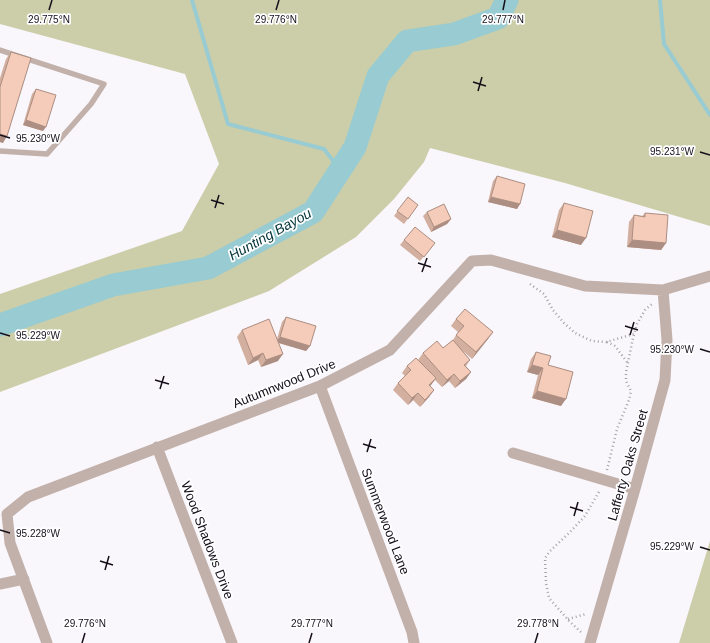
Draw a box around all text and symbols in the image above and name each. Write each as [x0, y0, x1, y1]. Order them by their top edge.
text: 29.775°N [28, 14, 70, 25]
text: 29.776°N [255, 14, 297, 25]
text: 29.777°N [482, 14, 524, 25]
text: 95.230°W [16, 133, 61, 144]
text: 95.231°W [650, 146, 695, 157]
water label: Hunting Bayou [226, 205, 314, 263]
text: 95.229°W [16, 330, 61, 341]
text: 95.230°W [650, 344, 695, 355]
street label: Autumnwood Drive [230, 356, 338, 411]
street label: Lafferty Oaks Street [604, 407, 651, 523]
street label: Summerwood Lane [358, 466, 413, 576]
street label: Wood Shadows Drive [178, 479, 237, 601]
text: 95.228°W [16, 528, 61, 539]
text: 95.229°W [650, 541, 695, 552]
text: 29.776°N [64, 618, 106, 629]
text: 29.777°N [291, 618, 333, 629]
text: 29.778°N [517, 618, 559, 629]

